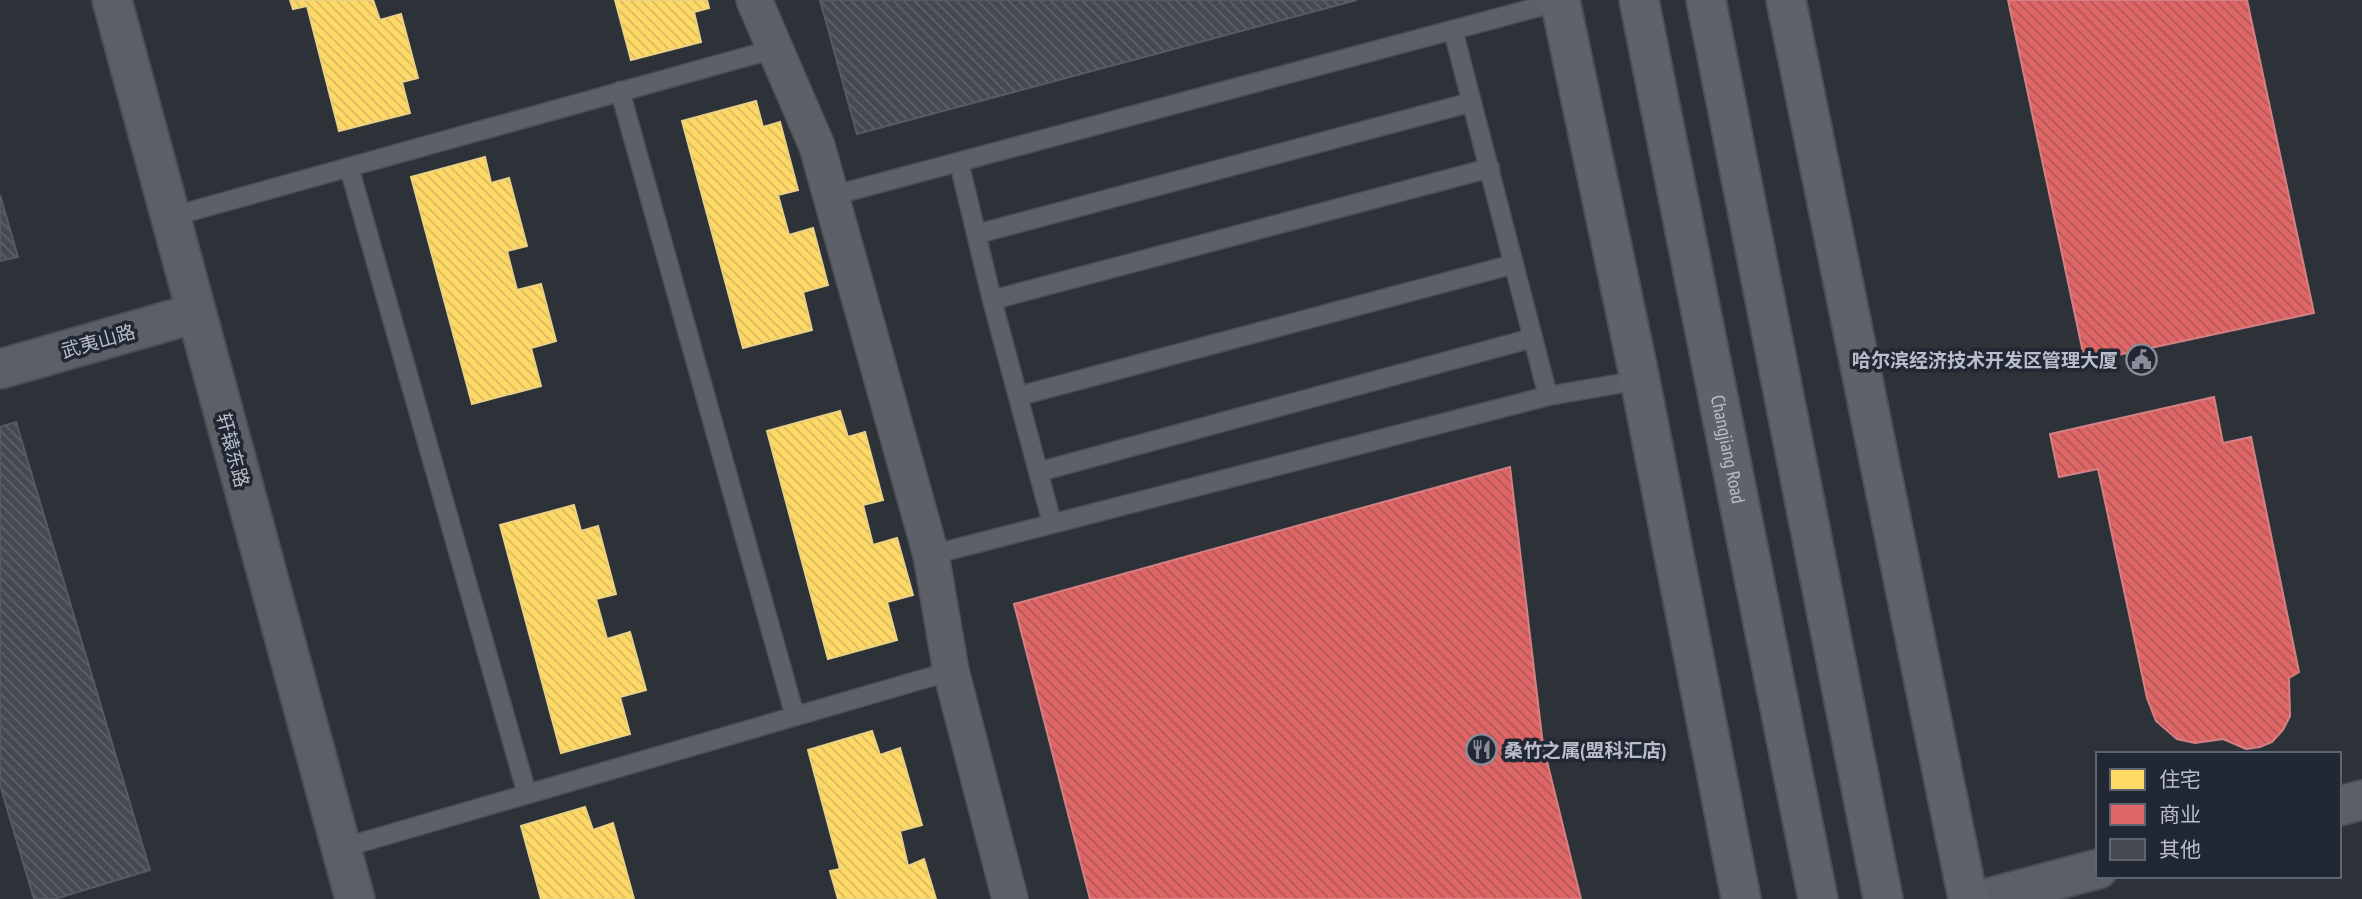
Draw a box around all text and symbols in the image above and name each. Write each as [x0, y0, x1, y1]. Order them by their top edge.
street label: 武夷山路 [58, 319, 138, 363]
public building icon: 哈尔滨经济技术开发区管理大厦 [2124, 343, 2158, 377]
place label: 哈尔滨经济技术开发区管理大厦 [1852, 348, 2118, 372]
street label: Changjiang Road [1706, 393, 1751, 506]
street label: 轩辕东路 [212, 410, 254, 490]
restaurant icon: 桑竹之属(盟科汇店) [1464, 733, 1498, 767]
place label: 桑竹之属(盟科汇店) [1504, 738, 1667, 762]
legend [2096, 752, 2341, 878]
text: 住宅 [2159, 766, 2201, 793]
text: 商业 [2159, 801, 2201, 828]
text: 其他 [2159, 836, 2201, 863]

